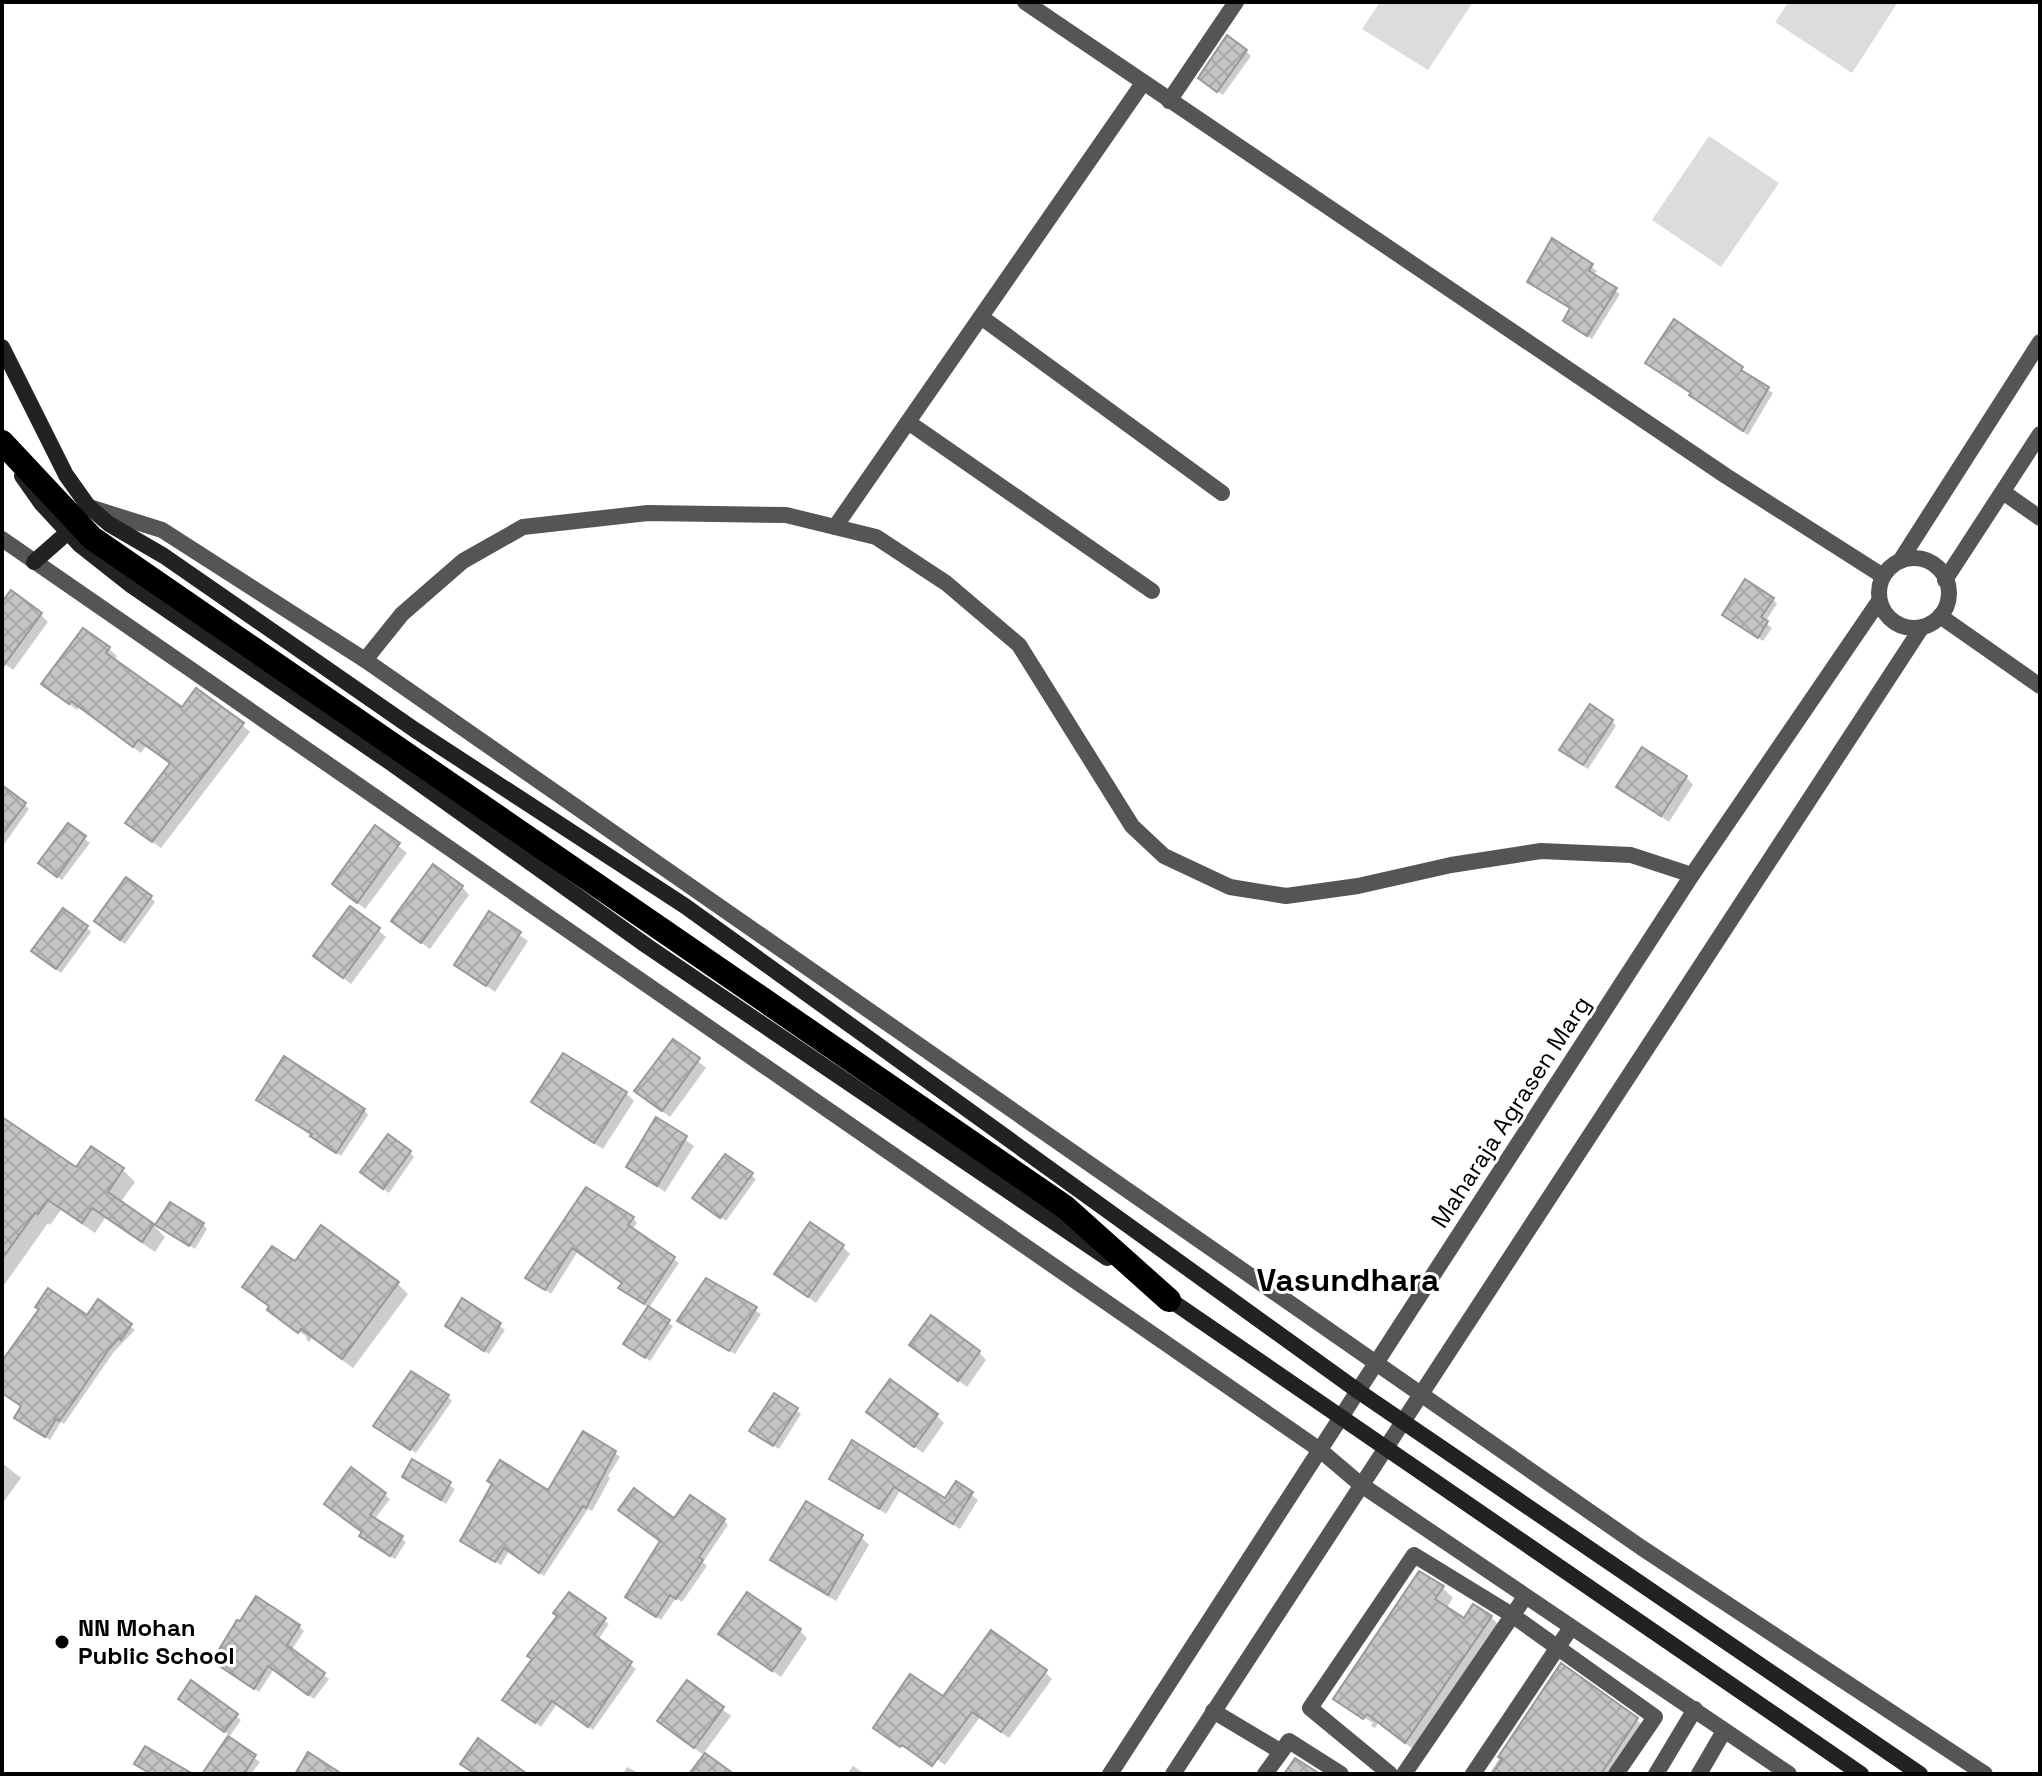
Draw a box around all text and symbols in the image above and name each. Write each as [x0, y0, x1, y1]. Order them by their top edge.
street label: Maharaja Agrasen Marg [1424, 990, 1597, 1234]
district label: Vasundhara [1257, 1260, 1439, 1300]
place label: NN Mohan Public School [78, 1612, 235, 1671]
marker: NN Mohan Public School [53, 1633, 71, 1651]

